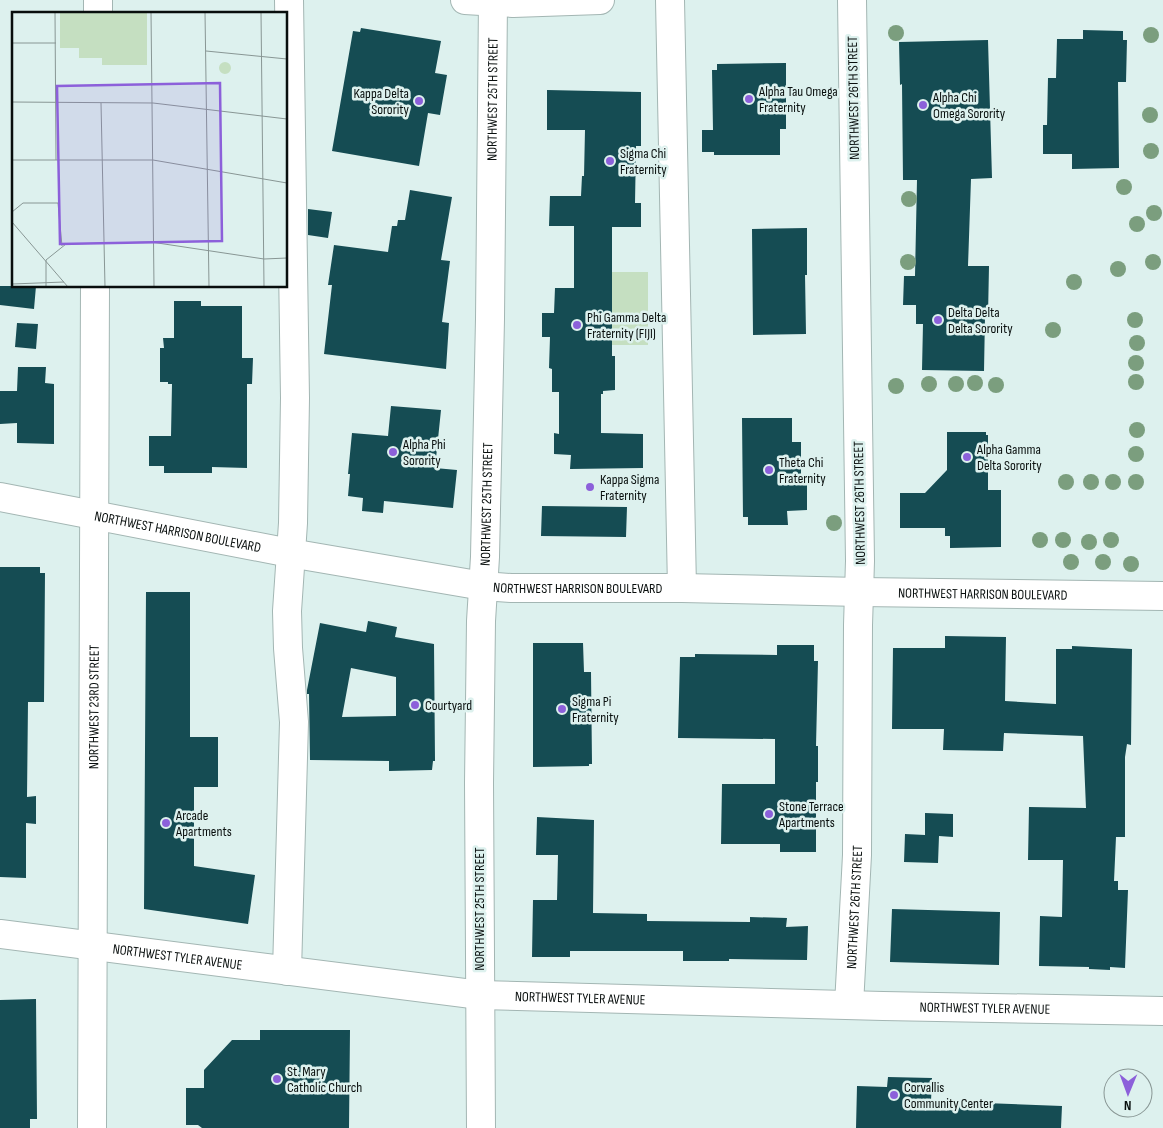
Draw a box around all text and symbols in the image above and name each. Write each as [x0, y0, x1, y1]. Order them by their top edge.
inset map [12, 12, 288, 288]
street label: NORTHWEST 26TH STREET [844, 36, 863, 160]
street label: NORTHWEST 25TH STREET [483, 37, 502, 161]
place label: Alpha Tau Omega Fraternity [758, 83, 838, 116]
place label: Kappa Delta Sorority [353, 85, 410, 118]
place label: Alpha Chi Omega Sorority [932, 89, 1006, 122]
marker: Alpha Tau Omega Fraternity [743, 93, 755, 105]
marker: Kappa Delta Sorority [413, 95, 425, 107]
marker: Alpha Chi Omega Sorority [917, 99, 929, 111]
place label: Sigma Chi Fraternity [620, 145, 667, 178]
marker: Sigma Chi Fraternity [604, 155, 616, 167]
place label: Delta Delta Delta Sorority [948, 304, 1013, 337]
place label: Phi Gamma Delta Fraternity (FIJI) [587, 309, 666, 342]
marker: Delta Delta Delta Sorority [932, 314, 944, 326]
marker: Phi Gamma Delta Fraternity (FIJI) [571, 319, 583, 331]
place label: Alpha Phi Sorority [402, 436, 446, 469]
street label: NORTHWEST 26TH STREET [850, 441, 869, 565]
place label: Alpha Gamma Delta Sorority [976, 441, 1042, 474]
street label: NORTHWEST 25TH STREET [476, 442, 496, 567]
marker: Alpha Phi Sorority [387, 446, 399, 458]
marker: Alpha Gamma Delta Sorority [961, 451, 973, 463]
place label: Theta Chi Fraternity [779, 454, 826, 487]
marker: Theta Chi Fraternity [763, 464, 775, 476]
place label: Kappa Sigma Fraternity [600, 471, 659, 504]
marker: Kappa Sigma Fraternity [584, 481, 596, 493]
street label: NORTHWEST HARRISON BOULEVARD [93, 507, 262, 556]
street label: NORTHWEST HARRISON BOULEVARD [493, 579, 663, 597]
street label: NORTHWEST HARRISON BOULEVARD [898, 585, 1068, 604]
street label: NORTHWEST 23RD STREET [85, 644, 103, 769]
place label: Sigma Pi Fraternity [572, 693, 619, 726]
place label: Courtyard [425, 697, 472, 714]
marker: Courtyard [409, 699, 421, 711]
marker: Sigma Pi Fraternity [556, 703, 568, 715]
place label: Stone Terrace Apartments [778, 798, 844, 831]
place label: Arcade Apartments [175, 807, 232, 840]
marker: Stone Terrace Apartments [763, 808, 775, 820]
marker: Arcade Apartments [160, 817, 172, 829]
street label: NORTHWEST 26TH STREET [843, 845, 866, 970]
street label: NORTHWEST 25TH STREET [471, 847, 488, 971]
street label: NORTHWEST TYLER AVENUE [112, 940, 244, 974]
street label: NORTHWEST TYLER AVENUE [515, 988, 646, 1009]
street label: NORTHWEST TYLER AVENUE [920, 999, 1051, 1018]
place label: St. Mary Catholic Church [287, 1063, 362, 1096]
north arrow [1103, 1068, 1153, 1118]
marker: St. Mary Catholic Church [271, 1073, 283, 1085]
place label: Corvallis Community Center [904, 1079, 993, 1112]
marker: Corvallis Community Center [888, 1089, 900, 1101]
text: N [1124, 1097, 1132, 1114]

